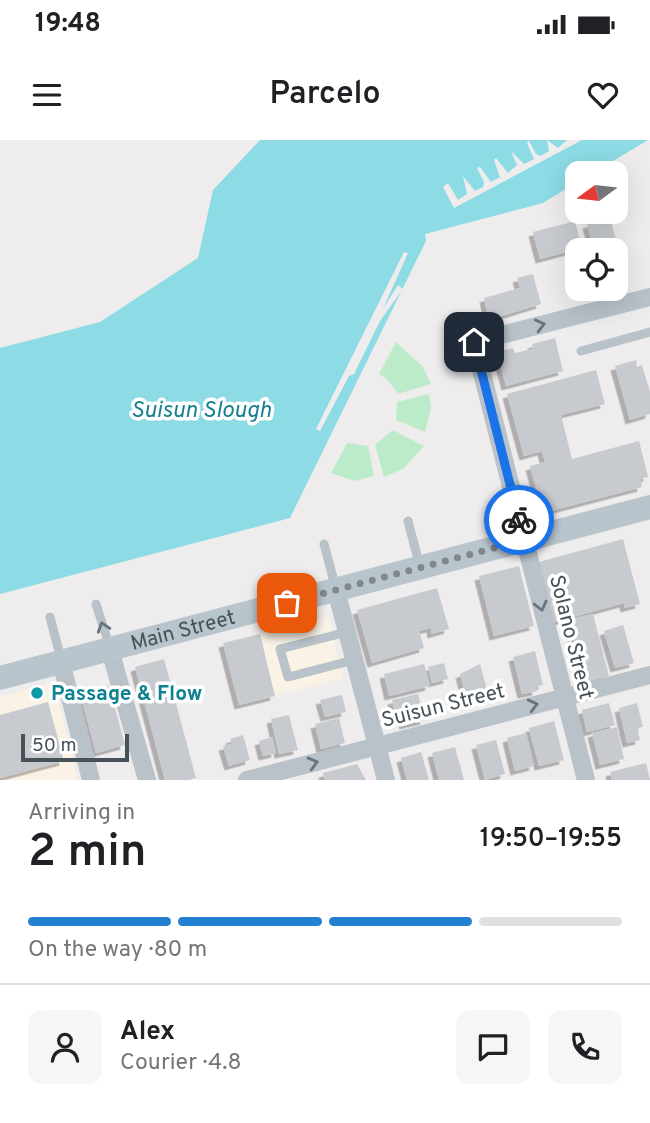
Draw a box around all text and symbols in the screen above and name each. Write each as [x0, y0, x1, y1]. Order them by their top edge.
text: 19:48 [35, 8, 101, 41]
text: Parcelo [269, 75, 381, 115]
icon: menu [28, 76, 66, 114]
icon: heart [584, 76, 622, 114]
north arrow [565, 161, 628, 224]
map controls [565, 161, 628, 301]
button: locate [565, 238, 628, 301]
pin [444, 312, 504, 372]
one-way arrow [534, 319, 546, 333]
icon: home [455, 323, 493, 361]
water label: Suisun Slough [131, 397, 272, 426]
courier [484, 485, 554, 555]
icon: bike [500, 501, 538, 539]
street label: Solano Street [542, 572, 599, 702]
pin [257, 573, 317, 633]
icon: bag [268, 584, 306, 622]
one-way arrow [533, 600, 547, 612]
street label: Main Street [128, 605, 238, 658]
one-way arrow [97, 621, 111, 634]
street label: Suisun Street [379, 678, 508, 735]
place label: Passage & Flow [51, 681, 203, 708]
marker: Passage & Flow [29, 685, 45, 701]
one-way arrow [527, 699, 539, 713]
scale bar [21, 731, 130, 763]
text: 50 m [32, 734, 77, 758]
one-way arrow [307, 757, 319, 771]
text: Arriving in [28, 799, 135, 828]
text: 19:50–19:55 [480, 823, 622, 856]
text: 2 min [28, 824, 147, 883]
text: On the way · 80 m [28, 936, 207, 965]
button: person [28, 1010, 102, 1084]
button: chat [456, 1010, 530, 1084]
button: phone [548, 1010, 622, 1084]
text: Alex [120, 1016, 175, 1049]
text: Courier · 4.8 [120, 1049, 241, 1078]

